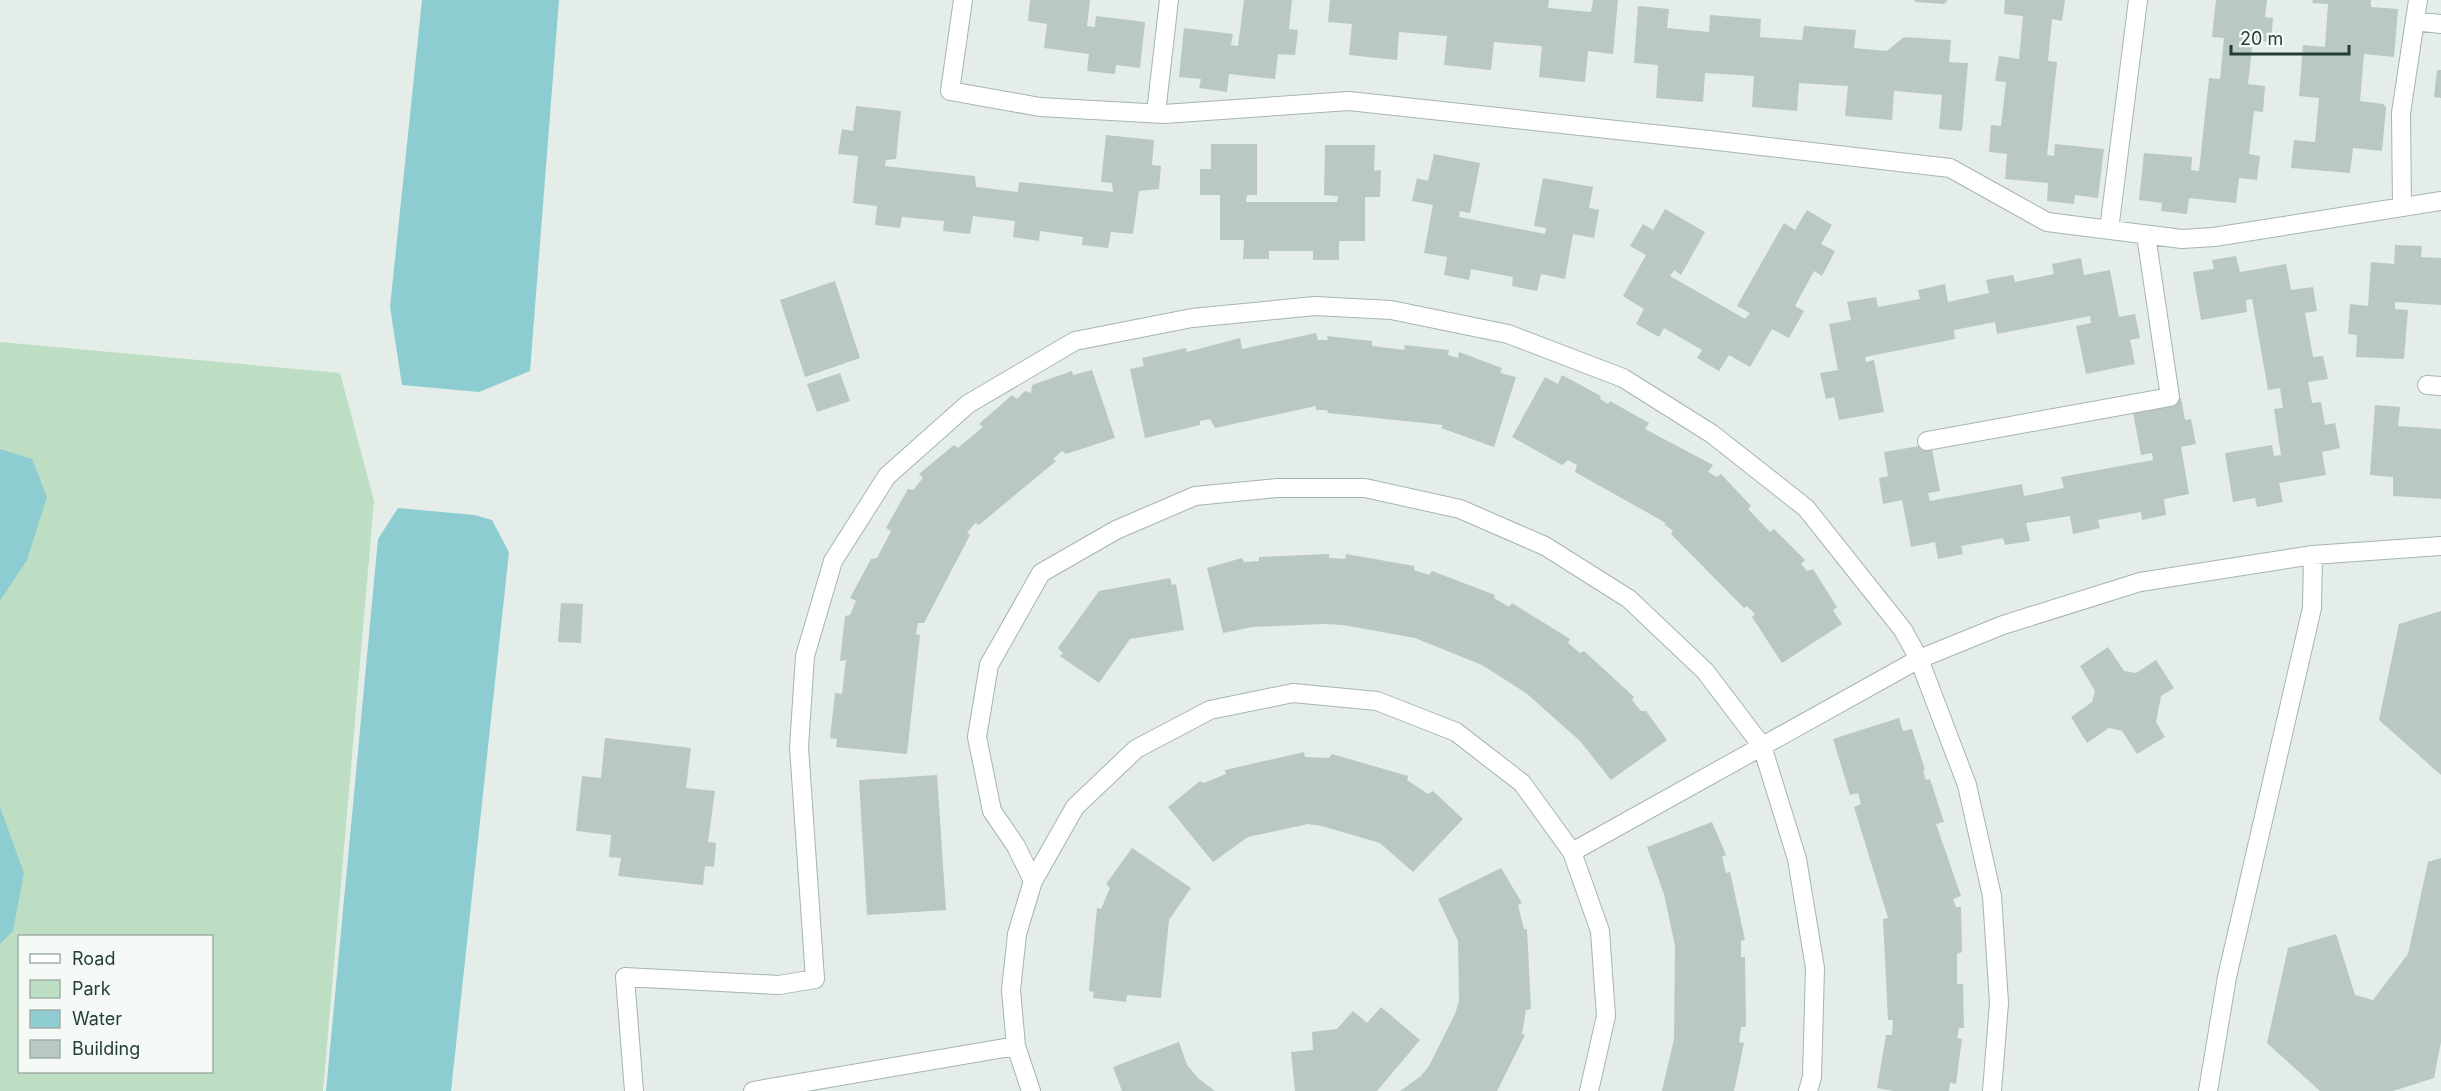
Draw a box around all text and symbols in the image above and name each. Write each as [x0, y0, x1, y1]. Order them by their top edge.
scale bar [2231, 18, 2350, 56]
text: 20 m [2240, 28, 2283, 49]
legend [18, 935, 213, 1073]
text: Road [72, 948, 115, 969]
text: Park [72, 978, 111, 999]
text: Water [72, 1008, 122, 1029]
text: Building [72, 1038, 140, 1059]

